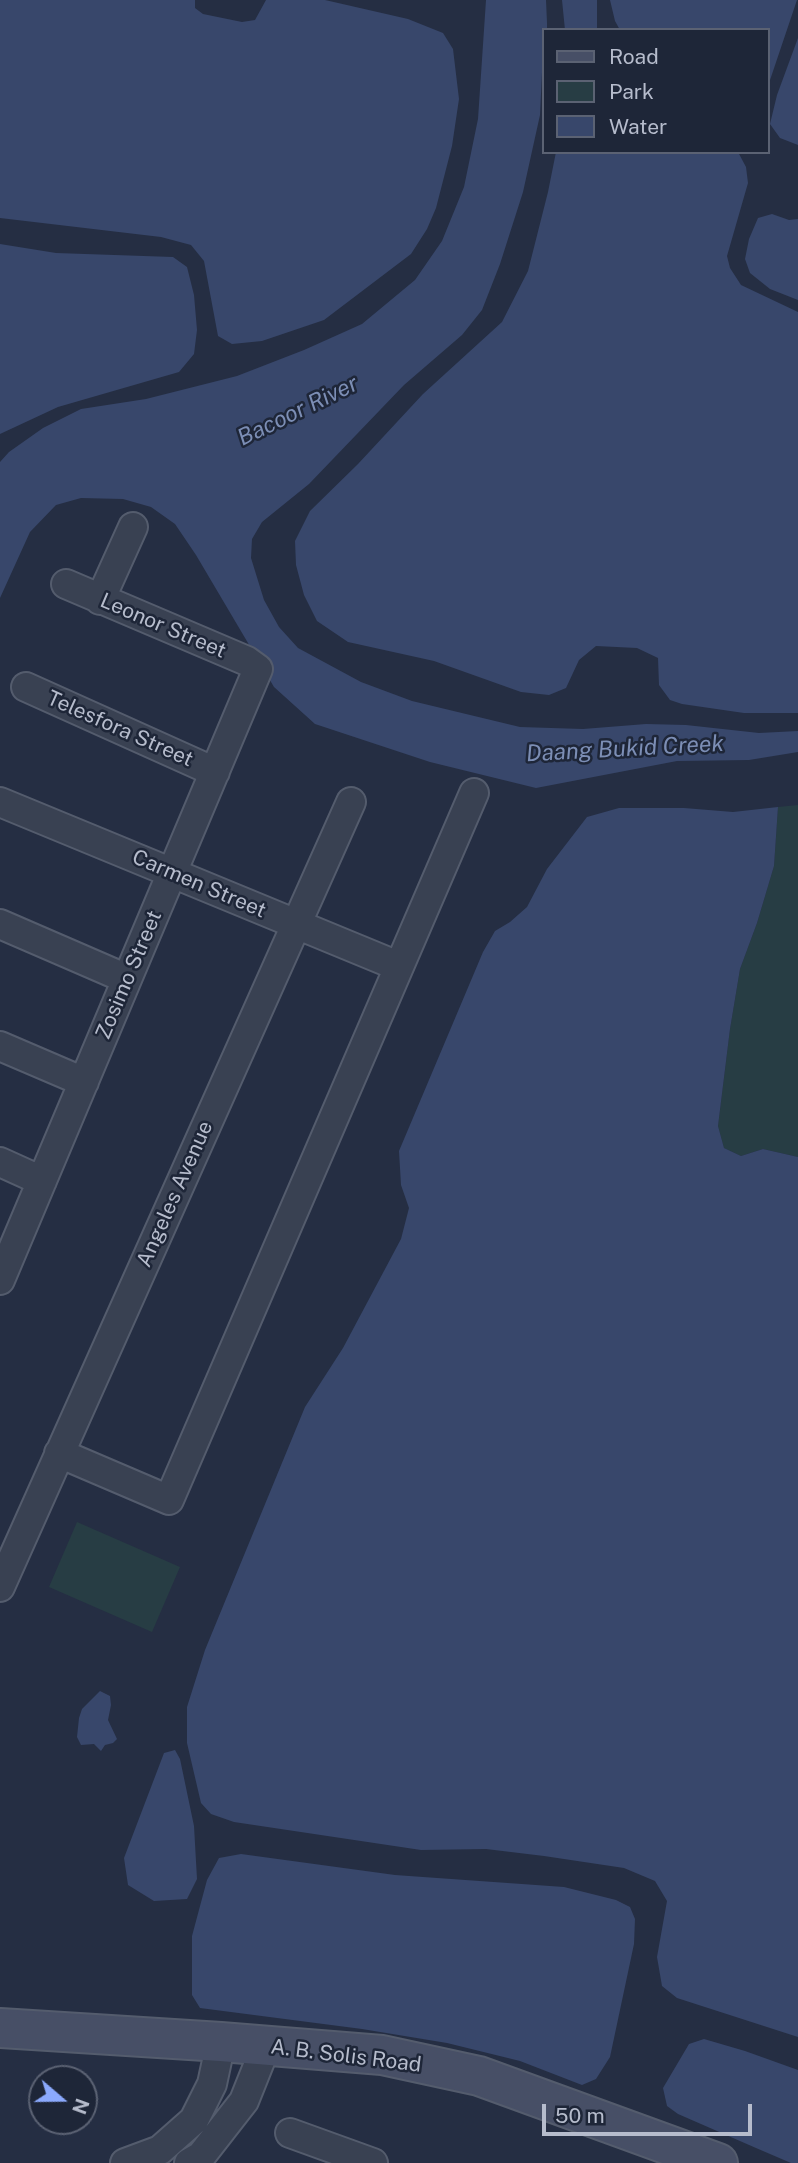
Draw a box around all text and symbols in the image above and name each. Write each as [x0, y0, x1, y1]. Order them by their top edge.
legend [542, 28, 770, 154]
text: Road [609, 44, 659, 69]
text: Park [609, 79, 654, 104]
text: Water [609, 114, 667, 139]
water label: Bacoor River [233, 370, 363, 452]
street label: Leonor Street [96, 588, 230, 664]
street label: Telesfora Street [43, 686, 197, 772]
water label: Daang Bukid Creek [525, 730, 725, 768]
street label: Carmen Street [128, 845, 270, 923]
street label: Zosimo Street [91, 907, 167, 1043]
street label: Angeles Avenue [132, 1117, 218, 1271]
street label: A. B. Solis Road [269, 2034, 423, 2078]
north arrow [28, 2065, 98, 2135]
scale bar [546, 2090, 756, 2134]
text: N [68, 2096, 94, 2117]
text: 50 m [555, 2103, 605, 2128]

